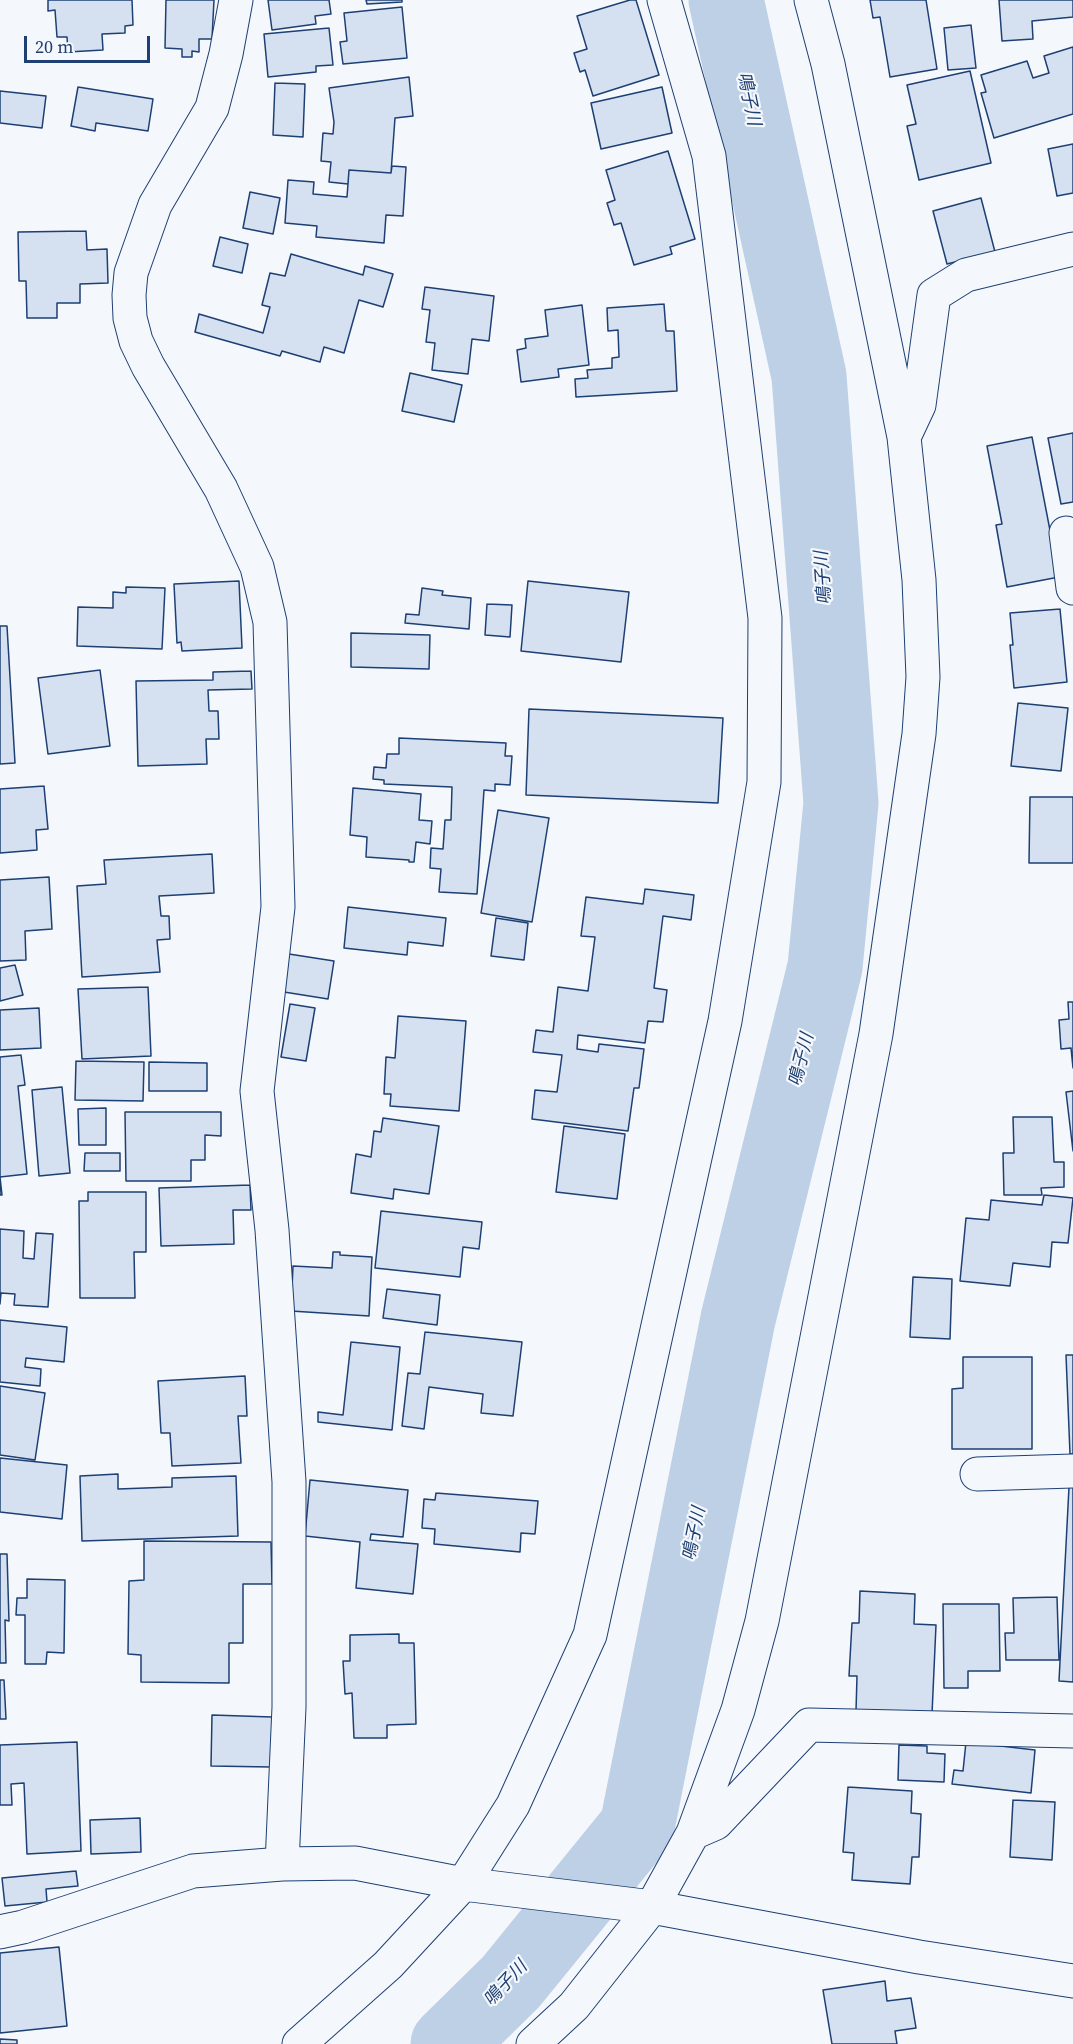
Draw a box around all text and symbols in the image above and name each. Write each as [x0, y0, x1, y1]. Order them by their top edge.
scale bar [27, 24, 153, 62]
text: 20 m [35, 34, 73, 59]
water label: 鳴子川 [732, 70, 764, 128]
water label: 鳴子川 [811, 550, 837, 606]
water label: 鳴子川 [785, 1031, 819, 1089]
water label: 鳴子川 [679, 1505, 711, 1563]
water label: 鳴子川 [480, 1957, 532, 2011]

